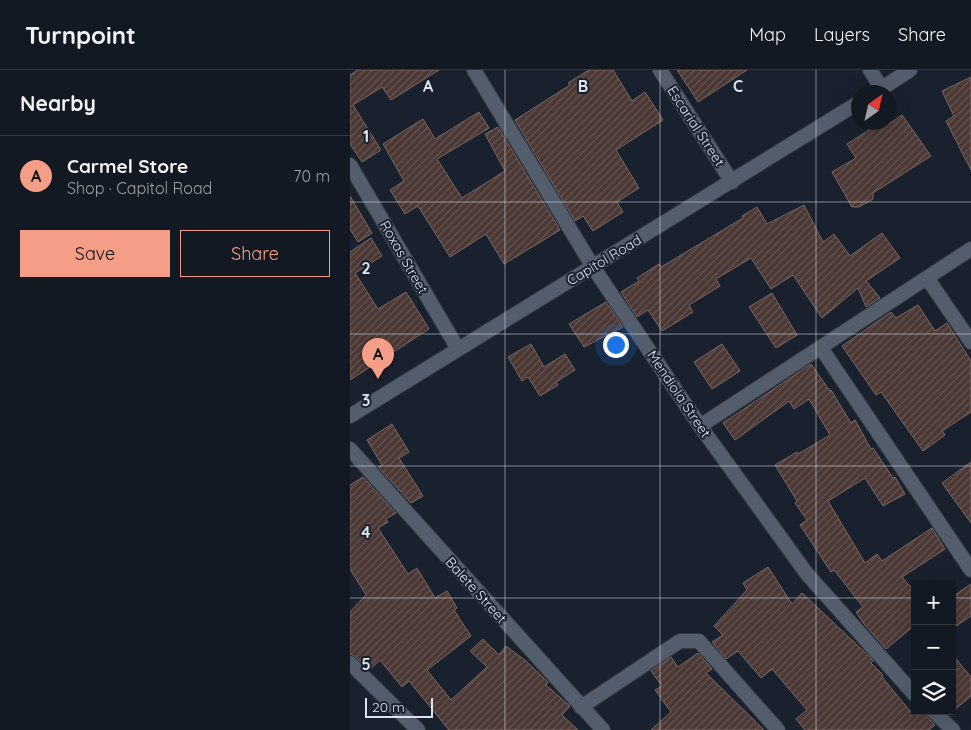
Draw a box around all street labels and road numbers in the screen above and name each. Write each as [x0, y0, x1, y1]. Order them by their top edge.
street label: Escarial Street [663, 82, 729, 170]
street label: Roxas Street [376, 217, 432, 297]
street label: Capitol Road [563, 231, 645, 289]
street label: Mendiola Street [643, 347, 715, 441]
street label: Balete Street [441, 553, 511, 627]

